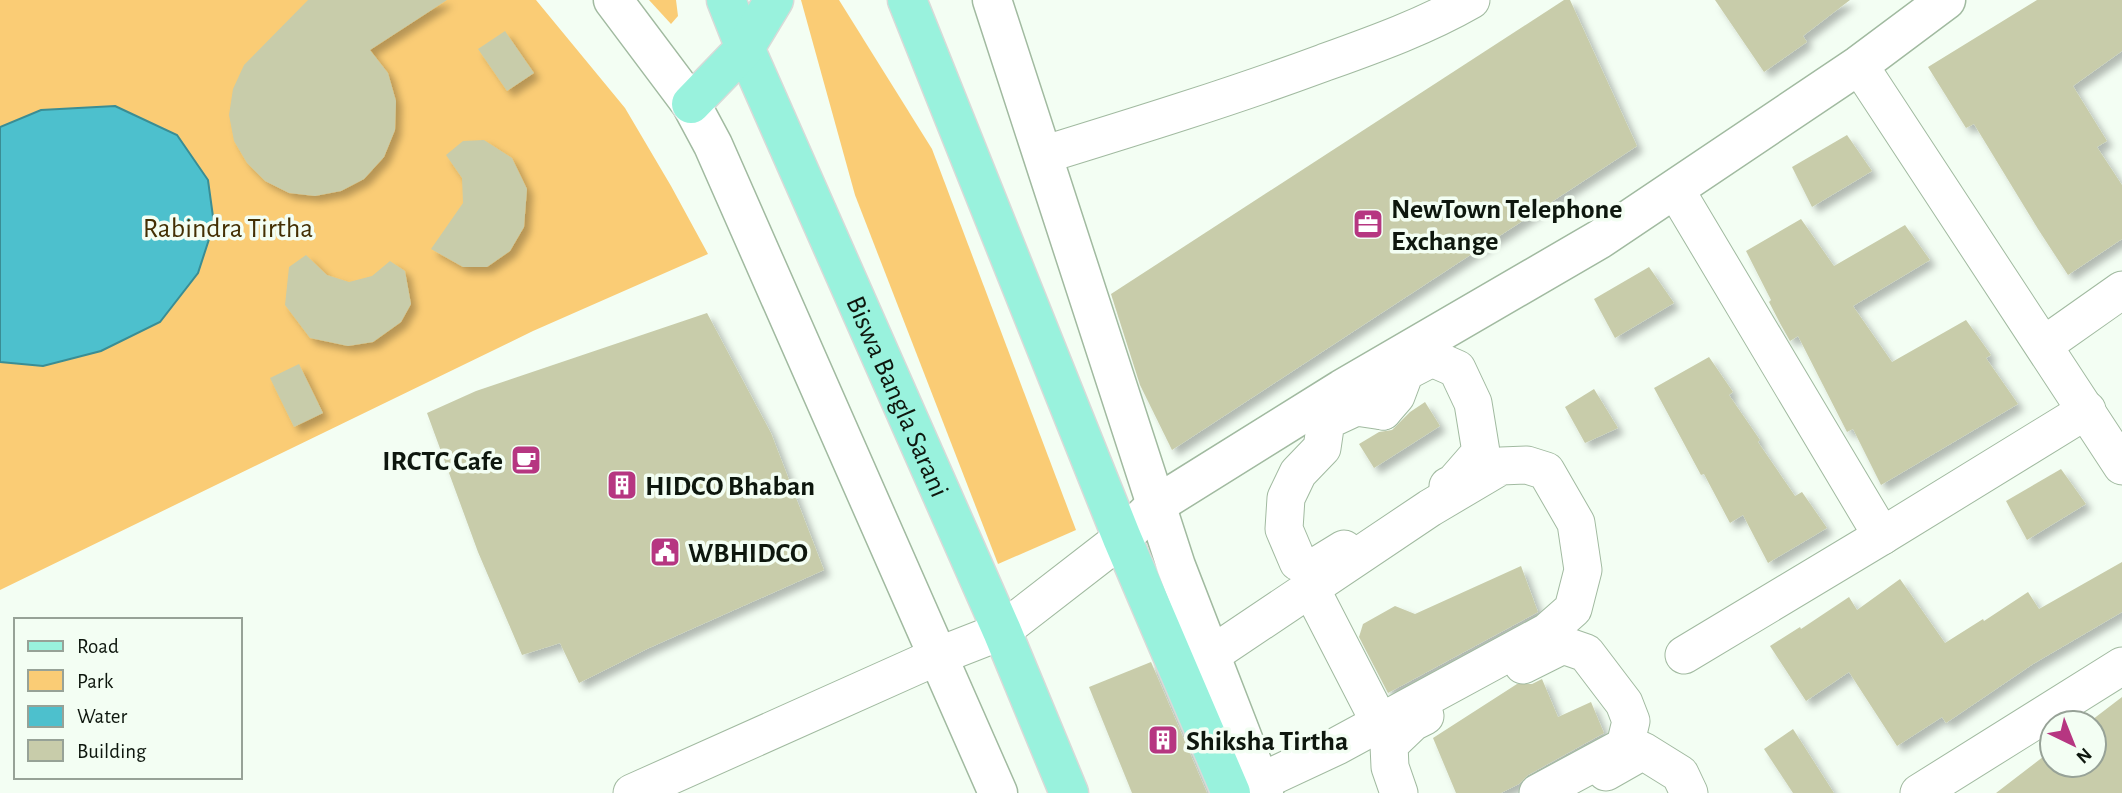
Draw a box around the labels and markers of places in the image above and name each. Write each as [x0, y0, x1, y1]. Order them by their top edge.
place label: NewTown Telephone Exchange [1391, 196, 1622, 256]
office icon: NewTown Telephone Exchange [1351, 207, 1385, 241]
cafe icon: IRCTC Cafe [509, 443, 543, 477]
place label: IRCTC Cafe [382, 448, 503, 476]
building icon: HIDCO Bhaban [605, 468, 639, 502]
place label: HIDCO Bhaban [645, 473, 815, 501]
public building icon: WBHIDCO [648, 535, 682, 569]
place label: WBHIDCO [688, 540, 808, 568]
building icon: Shiksha Tirtha [1146, 723, 1180, 757]
place label: Shiksha Tirtha [1186, 728, 1348, 756]

